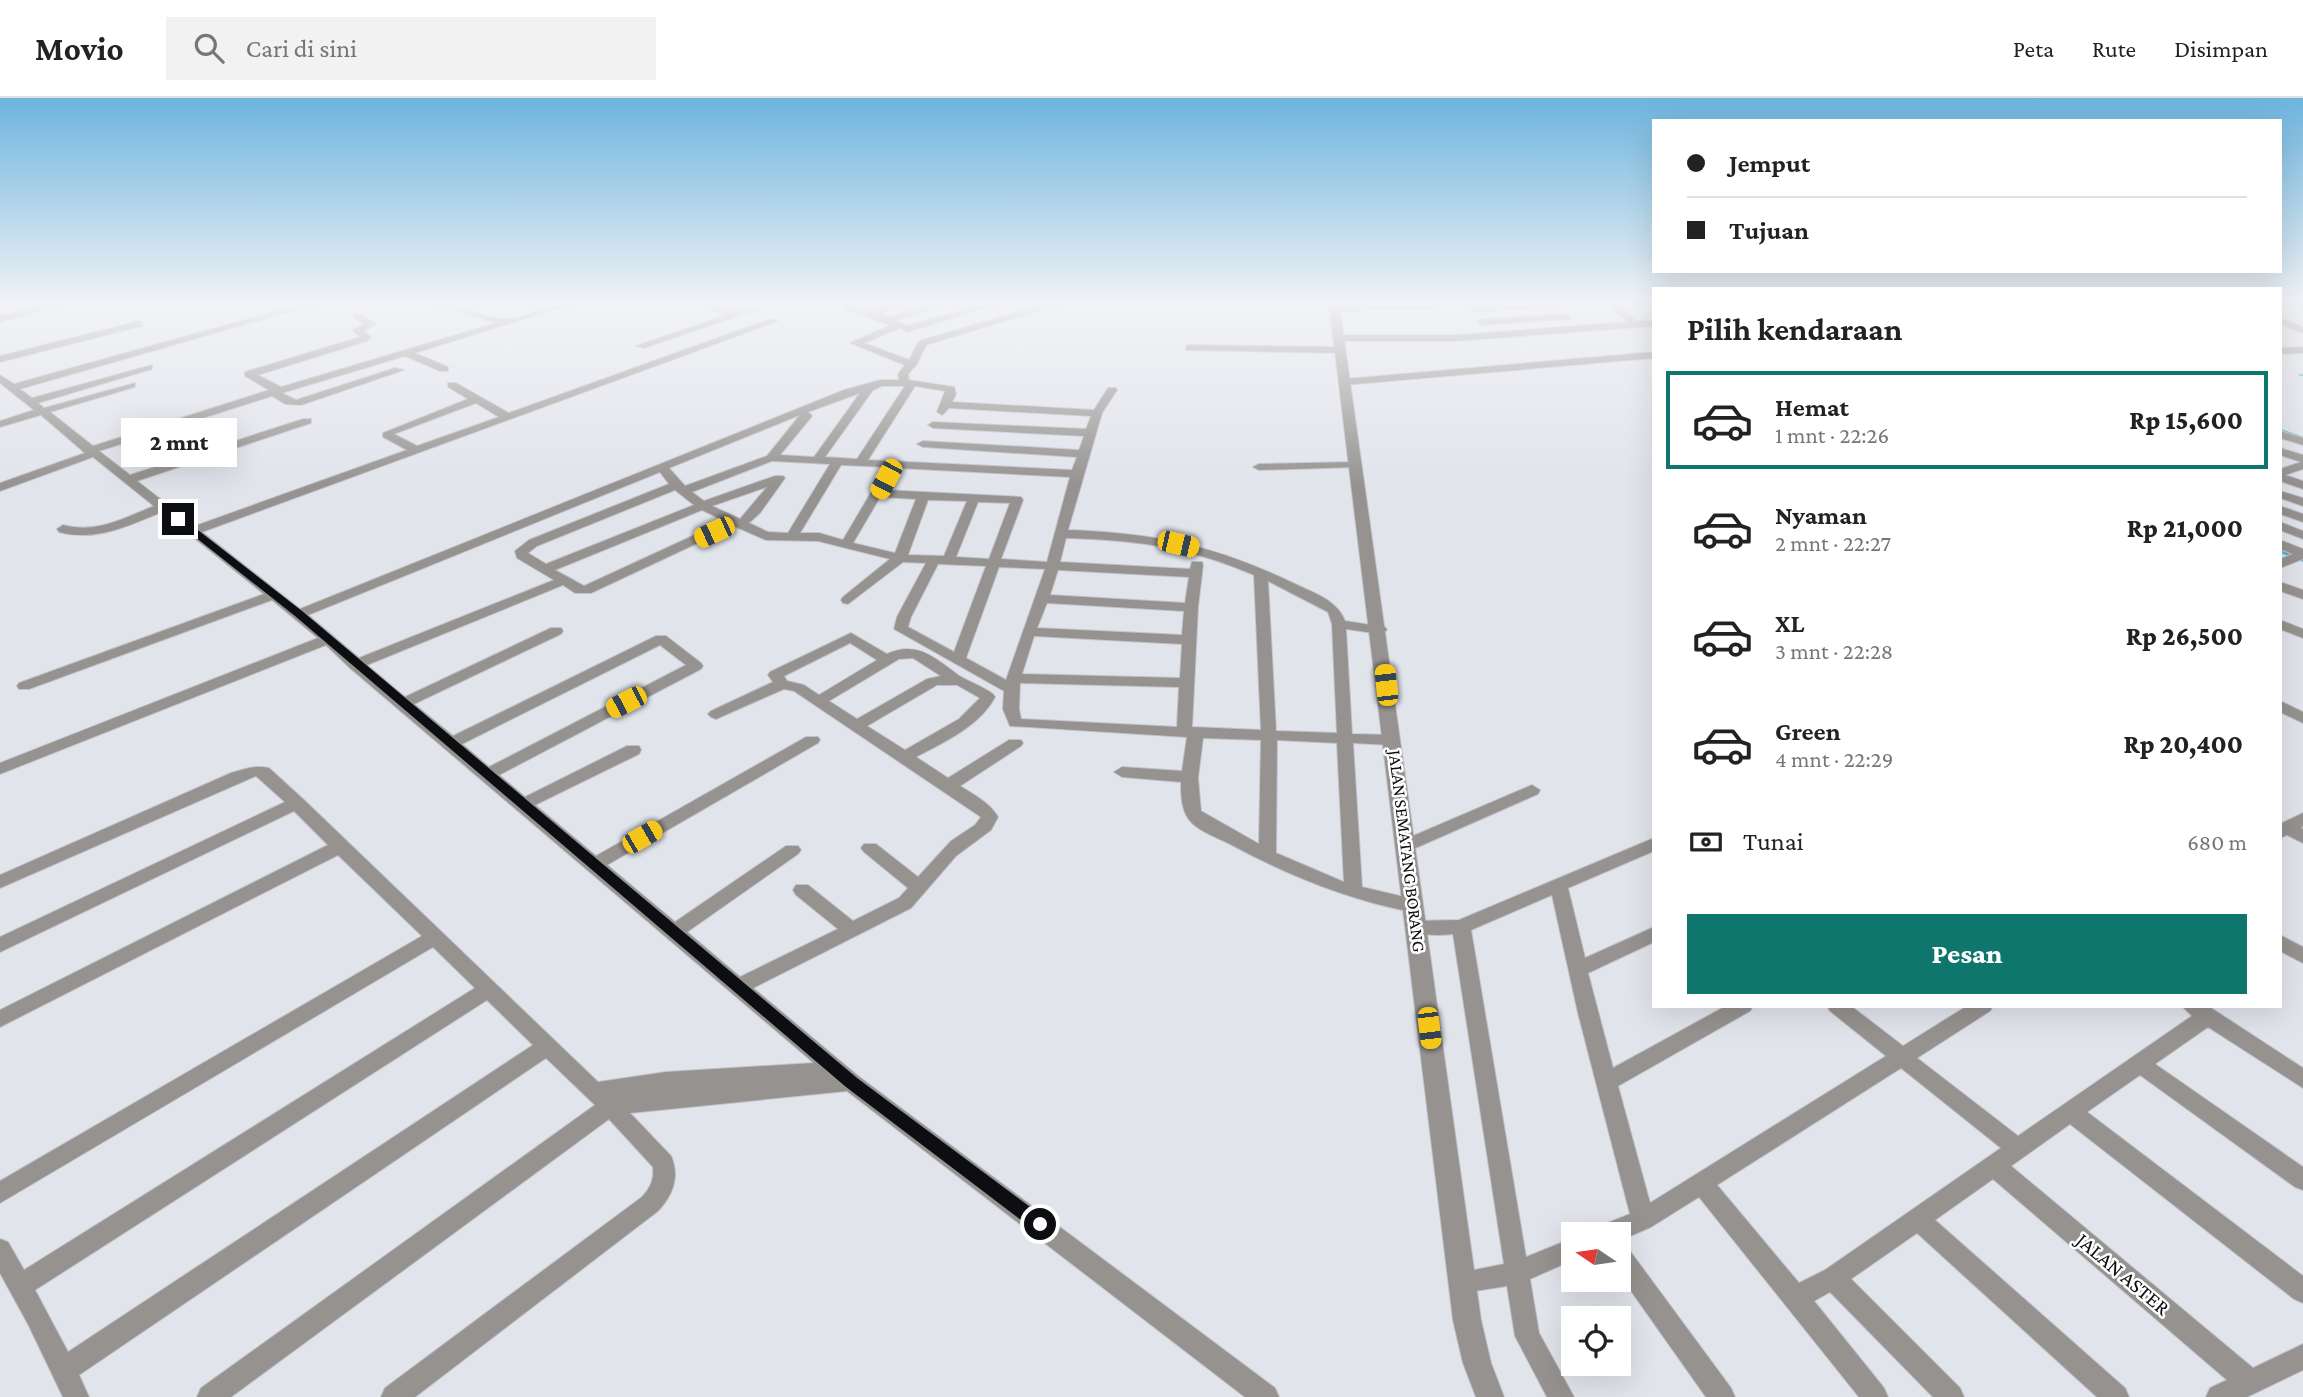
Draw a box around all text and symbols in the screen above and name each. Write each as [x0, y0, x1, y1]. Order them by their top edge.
search box [166, 17, 656, 80]
icon: search [190, 29, 228, 67]
text: Movio [35, 30, 124, 67]
text: Cari di sini [246, 34, 357, 63]
text: Peta [2013, 35, 2054, 62]
text: Rute [2092, 35, 2136, 62]
text: Disimpan [2174, 35, 2268, 62]
text: Jemput [1729, 149, 1810, 178]
text: Tujuan [1729, 216, 1809, 245]
text: Pilih kendaraan [1687, 311, 1902, 347]
icon: car [1691, 389, 1754, 452]
text: Hemat [1775, 393, 1849, 422]
text: Rp 15,600 [2129, 406, 2243, 435]
callout: 2 mnt [120, 418, 236, 466]
text: 1 mnt · 22:26 [1775, 422, 1889, 448]
text: 2 mnt [150, 429, 208, 455]
car [867, 456, 906, 502]
icon: car [1691, 497, 1754, 560]
text: Nyaman [1775, 501, 1867, 530]
route end [162, 503, 194, 535]
car [691, 514, 738, 550]
text: Rp 21,000 [2127, 514, 2243, 543]
car [1156, 529, 1201, 559]
text: 2 mnt · 22:27 [1775, 530, 1891, 556]
icon: car [1691, 605, 1754, 668]
text: XL [1775, 609, 1804, 638]
text: Rp 26,500 [2126, 622, 2243, 651]
text: 3 mnt · 22:28 [1775, 638, 1893, 664]
car [1374, 663, 1399, 707]
car [603, 683, 650, 721]
icon: car [1691, 713, 1754, 776]
text: Green [1775, 717, 1841, 746]
text: Rp 20,400 [2124, 730, 2243, 759]
text: 4 mnt · 22:29 [1775, 746, 1893, 772]
street label: JALAN SEMATANG BORANG [1384, 747, 1429, 953]
car [619, 817, 666, 857]
icon: cash [1687, 823, 1725, 861]
text: Tunai [1743, 827, 1804, 856]
text: 680 m [2187, 829, 2247, 855]
button: Pesan [1687, 914, 2247, 994]
car [1417, 1006, 1442, 1050]
route start [1024, 1208, 1056, 1240]
north arrow [1561, 1222, 1631, 1292]
map controls [1561, 1222, 1631, 1376]
street label: JALAN ASTER [2070, 1227, 2175, 1320]
button: locate [1561, 1306, 1631, 1376]

